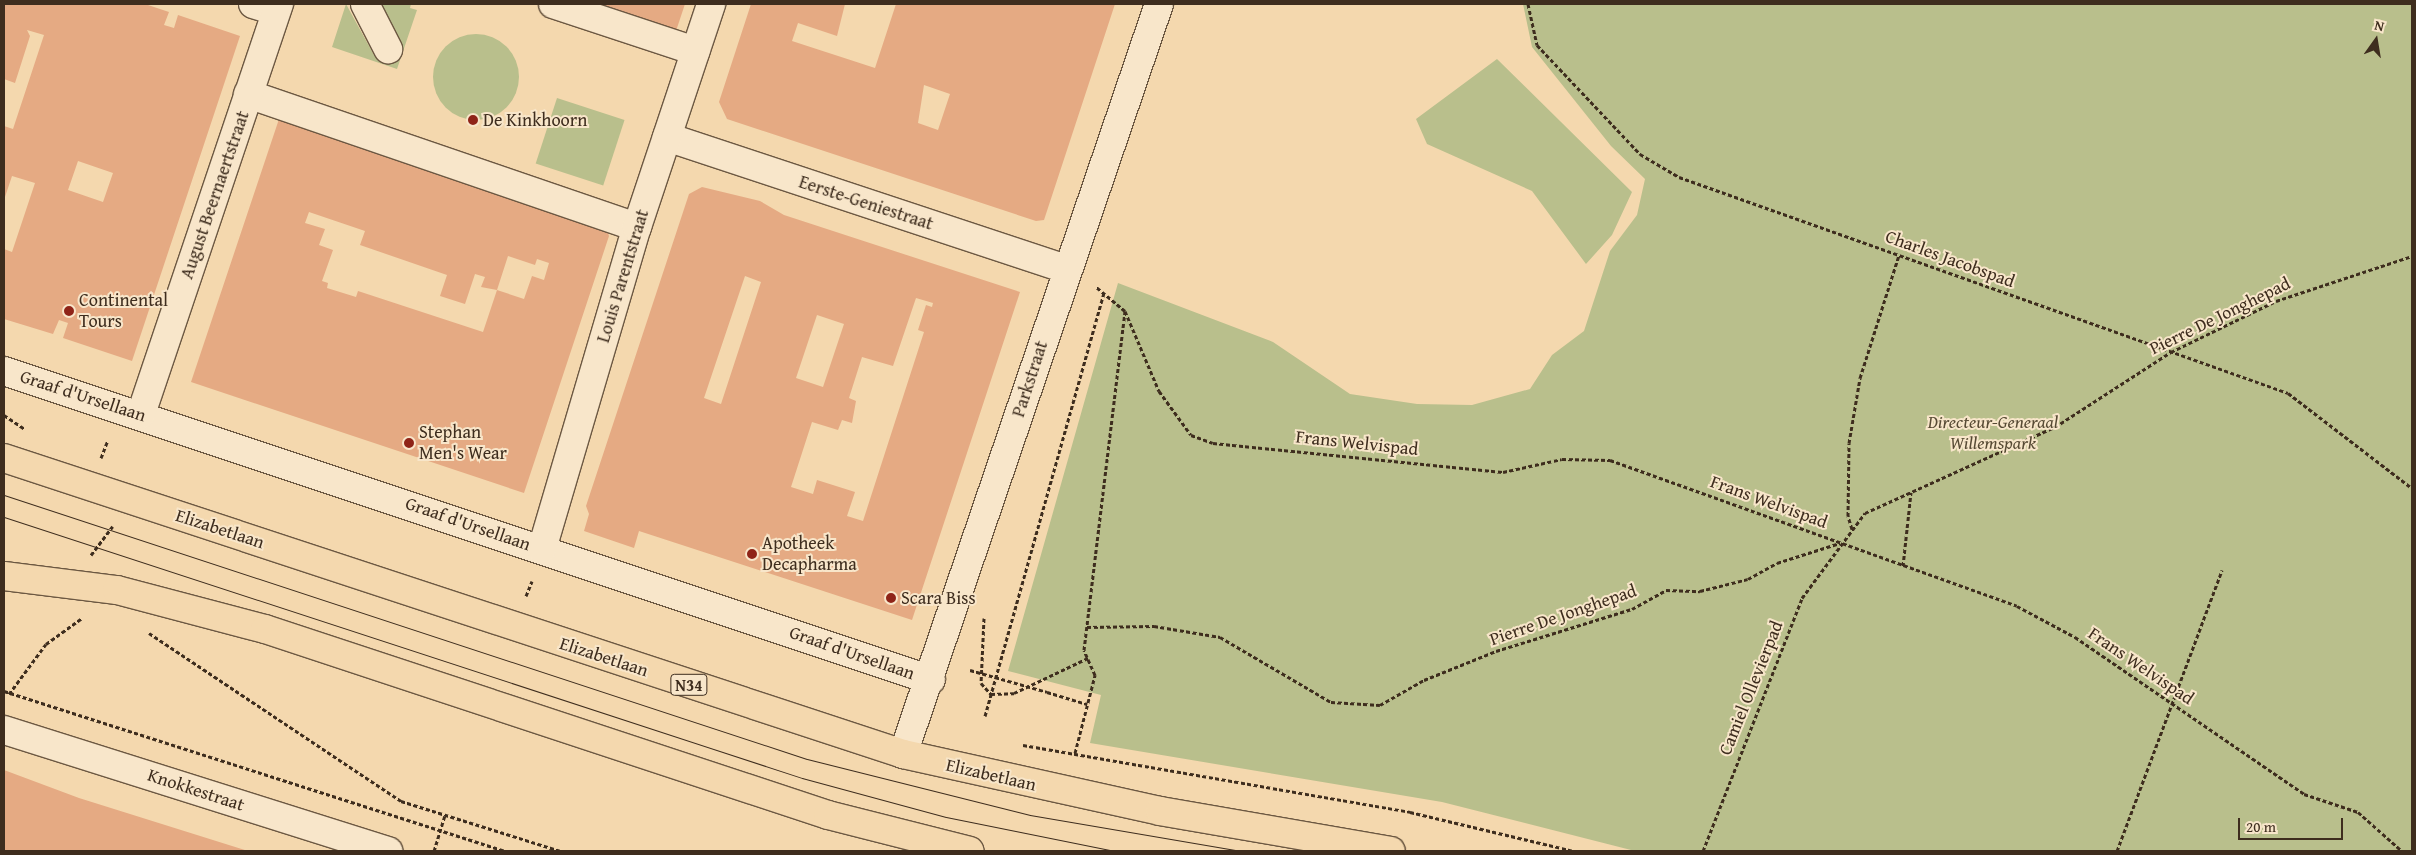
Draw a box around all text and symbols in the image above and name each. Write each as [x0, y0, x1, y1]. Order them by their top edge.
north arrow [2351, 15, 2401, 65]
text: N [2373, 15, 2386, 36]
street label: August Beernaertstraat [176, 108, 254, 282]
place label: De Kinkhoorn [483, 109, 587, 131]
marker: De Kinkhoorn [467, 114, 479, 126]
street label: Eerste-Geniestraat [796, 171, 936, 235]
street label: Louis Parentstraat [592, 207, 654, 345]
street label: Charles Jacobspad [1882, 226, 2018, 292]
street label: Pierre De Jonghepad [2146, 273, 2294, 359]
place label: Continental Tours [79, 290, 168, 332]
marker: Continental Tours [63, 305, 75, 317]
street label: Parkstraat [1008, 338, 1052, 420]
street label: Graaf d'Ursellaan [17, 365, 149, 427]
park label: Directeur-Generaal Willemspark [1928, 412, 2058, 454]
place label: Stephan Men's Wear [419, 422, 507, 464]
street label: Frans Welvispad [1295, 426, 1419, 460]
marker: Stephan Men's Wear [403, 437, 415, 449]
street label: Frans Welvispad [1708, 471, 1830, 533]
street label: Graaf d'Ursellaan [403, 492, 533, 556]
street label: Elizabetlaan [173, 505, 267, 553]
place label: Apotheek Decapharma [762, 533, 857, 576]
marker: Apotheek Decapharma [746, 548, 758, 560]
street label: Pierre De Jonghepad [1487, 580, 1639, 650]
place label: Scara Biss [901, 587, 976, 609]
marker: Scara Biss [885, 592, 897, 604]
street label: Camiel Ollevierpad [1714, 618, 1788, 758]
street label: Graaf d'Ursellaan [787, 621, 917, 685]
street label: Frans Welvispad [2084, 623, 2198, 709]
street label: Elizabetlaan [557, 633, 651, 681]
road number: N34 [670, 672, 708, 698]
street label: Elizabetlaan [944, 754, 1038, 796]
street label: Knokkestraat [145, 764, 247, 816]
scale bar [2241, 808, 2346, 840]
text: 20 m [2246, 816, 2276, 837]

